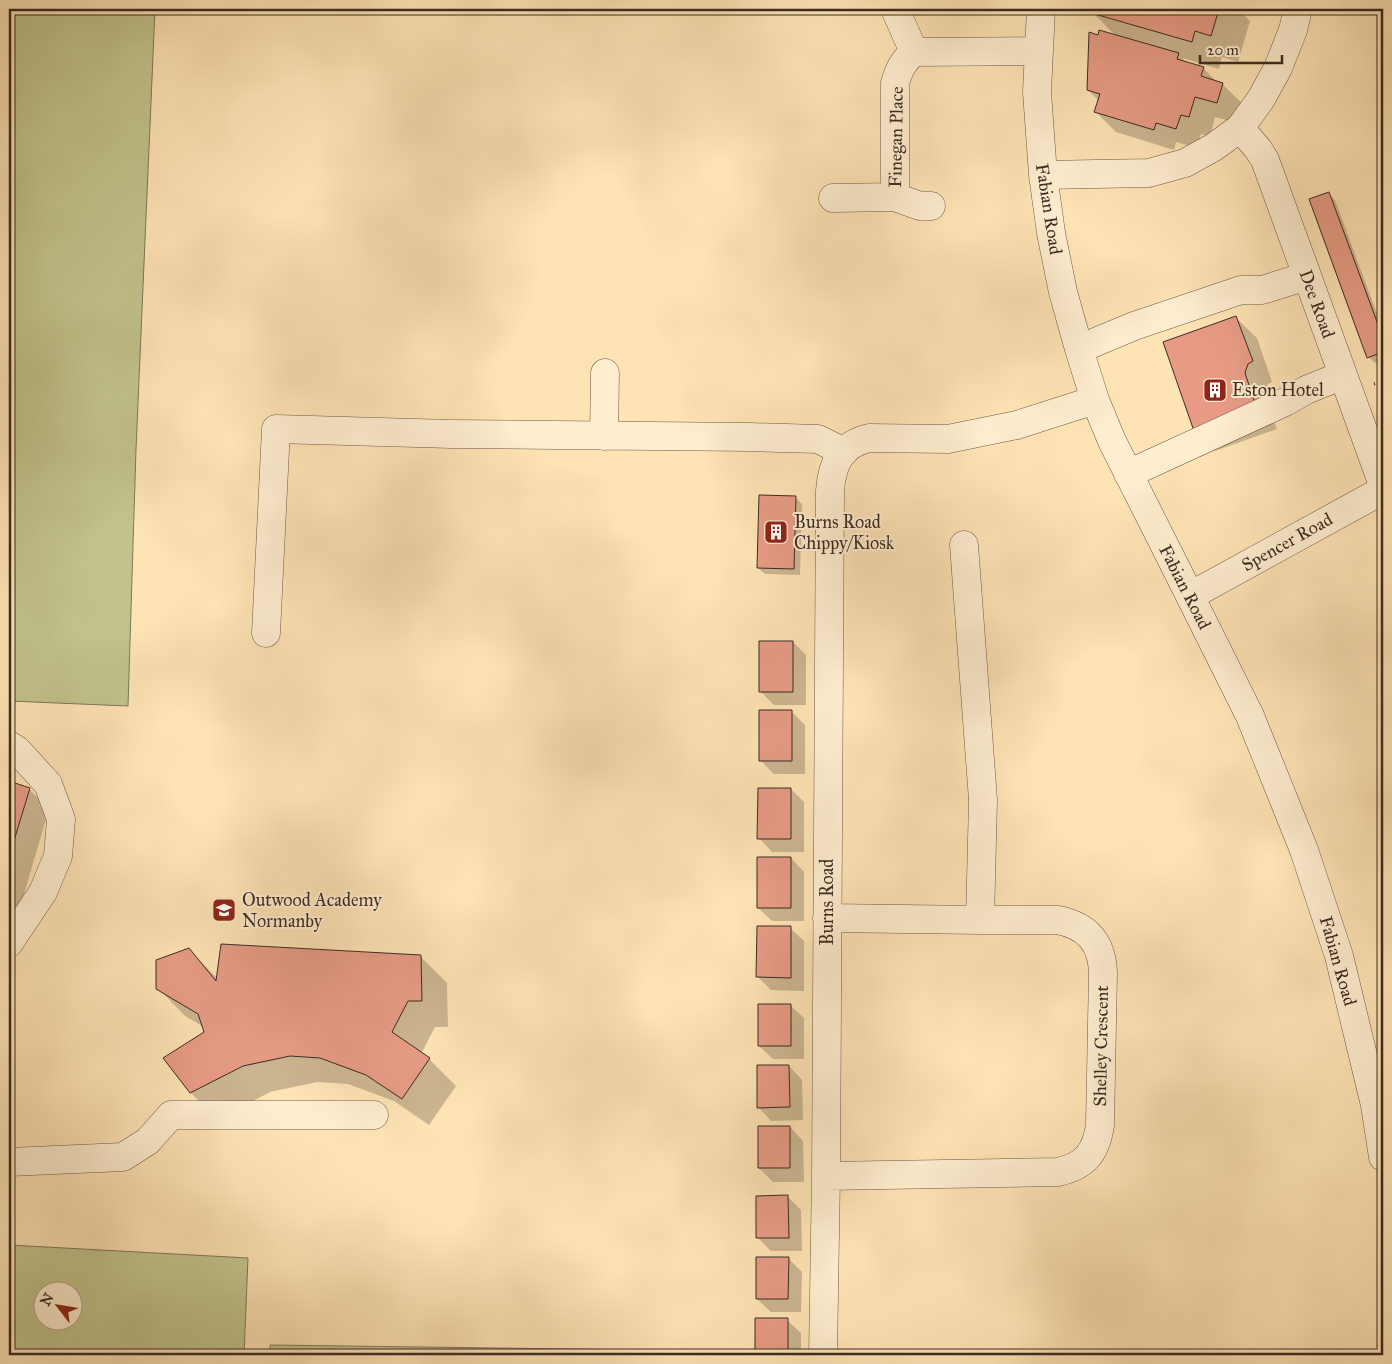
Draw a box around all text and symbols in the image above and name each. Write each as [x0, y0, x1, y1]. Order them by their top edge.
scale bar [1200, 32, 1282, 64]
text: 20 m [1207, 41, 1239, 59]
street label: Finegan Place [884, 86, 909, 188]
street label: Fabian Road [1031, 162, 1067, 256]
street label: Dee Road [1294, 267, 1340, 341]
building icon: Eston Hotel [1202, 377, 1228, 403]
place label: Eston Hotel [1232, 379, 1324, 401]
street label: Spencer Road [1238, 508, 1336, 576]
place label: Burns Road Chippy/Kiosk [794, 511, 895, 554]
building icon: Burns Road Chippy/Kiosk [763, 519, 789, 545]
street label: Fabian Road [1154, 541, 1216, 633]
street label: Burns Road [816, 859, 838, 945]
place label: Outwood Academy Normanby [242, 889, 382, 932]
school or university icon: Outwood Academy Normanby [211, 897, 237, 923]
street label: Fabian Road [1315, 914, 1361, 1008]
street label: Shelley Crescent [1089, 985, 1113, 1107]
north arrow [32, 1282, 82, 1332]
text: N [37, 1290, 58, 1309]

